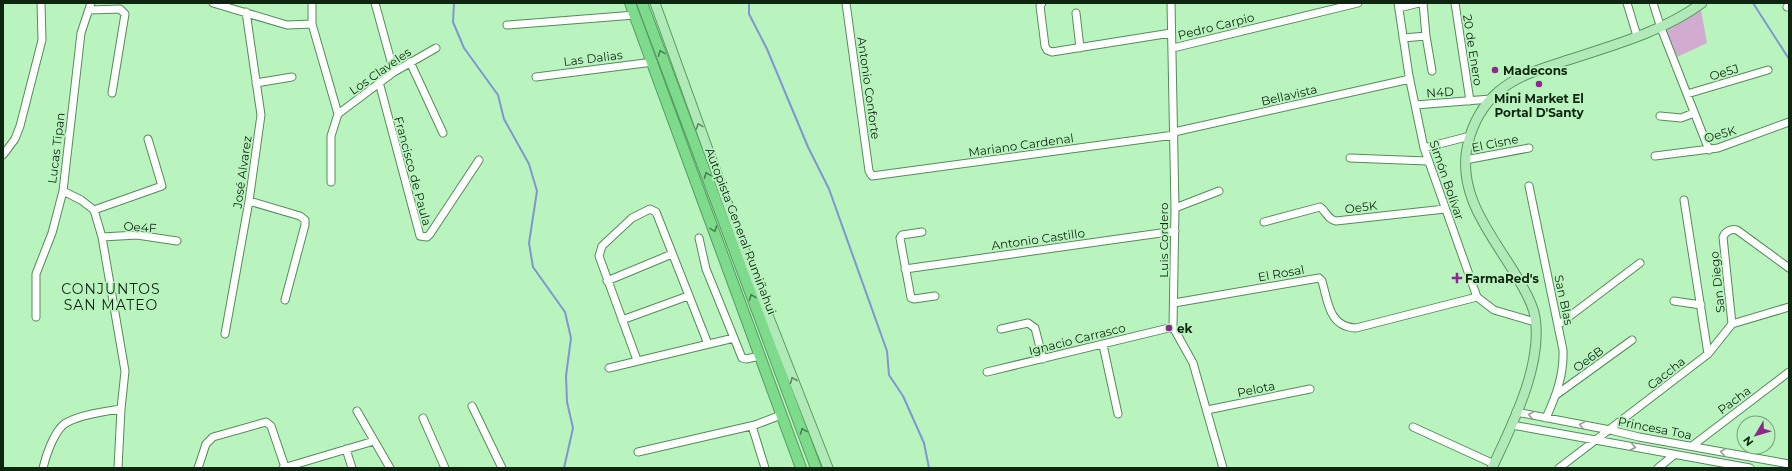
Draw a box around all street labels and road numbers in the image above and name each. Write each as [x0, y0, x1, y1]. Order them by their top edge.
street label: Pedro Carpio [1176, 9, 1256, 43]
street label: 20 de Enero [1460, 13, 1486, 87]
street label: Antonio Conforte [854, 36, 884, 140]
street label: Los Claveles [346, 44, 414, 98]
street label: Las Dalias [563, 47, 624, 69]
street label: Oe5J [1707, 60, 1741, 84]
street label: Bellavista [1260, 81, 1318, 109]
street label: N4D [1426, 84, 1454, 100]
street label: Lucas Tipan [44, 112, 68, 184]
street label: Francisco de Paula [391, 115, 435, 227]
street label: Oe5K [1702, 122, 1738, 146]
street label: Mariano Cardenal [967, 130, 1075, 160]
street label: El Cisne [1470, 131, 1520, 155]
street label: José Alvarez [229, 135, 255, 210]
street label: Simón Bolívar [1426, 138, 1468, 222]
street label: Autopista General Rumiñahui [702, 145, 780, 317]
street label: Oe5K [1344, 198, 1379, 216]
street label: Luis Cordero [1156, 202, 1171, 278]
street label: Oe4F [123, 218, 157, 236]
street label: Antonio Castillo [990, 225, 1086, 253]
street label: San Diego [1706, 250, 1728, 314]
street label: El Rosal [1257, 262, 1305, 284]
street label: San Blas [1551, 274, 1577, 327]
street label: Ignacio Carrasco [1027, 320, 1127, 358]
street label: Oe6B [1570, 343, 1606, 375]
street label: Caccha [1644, 354, 1688, 392]
street label: Pelota [1236, 378, 1276, 400]
street label: Pacha [1715, 383, 1753, 417]
street label: Princesa Toa [1617, 413, 1693, 443]

